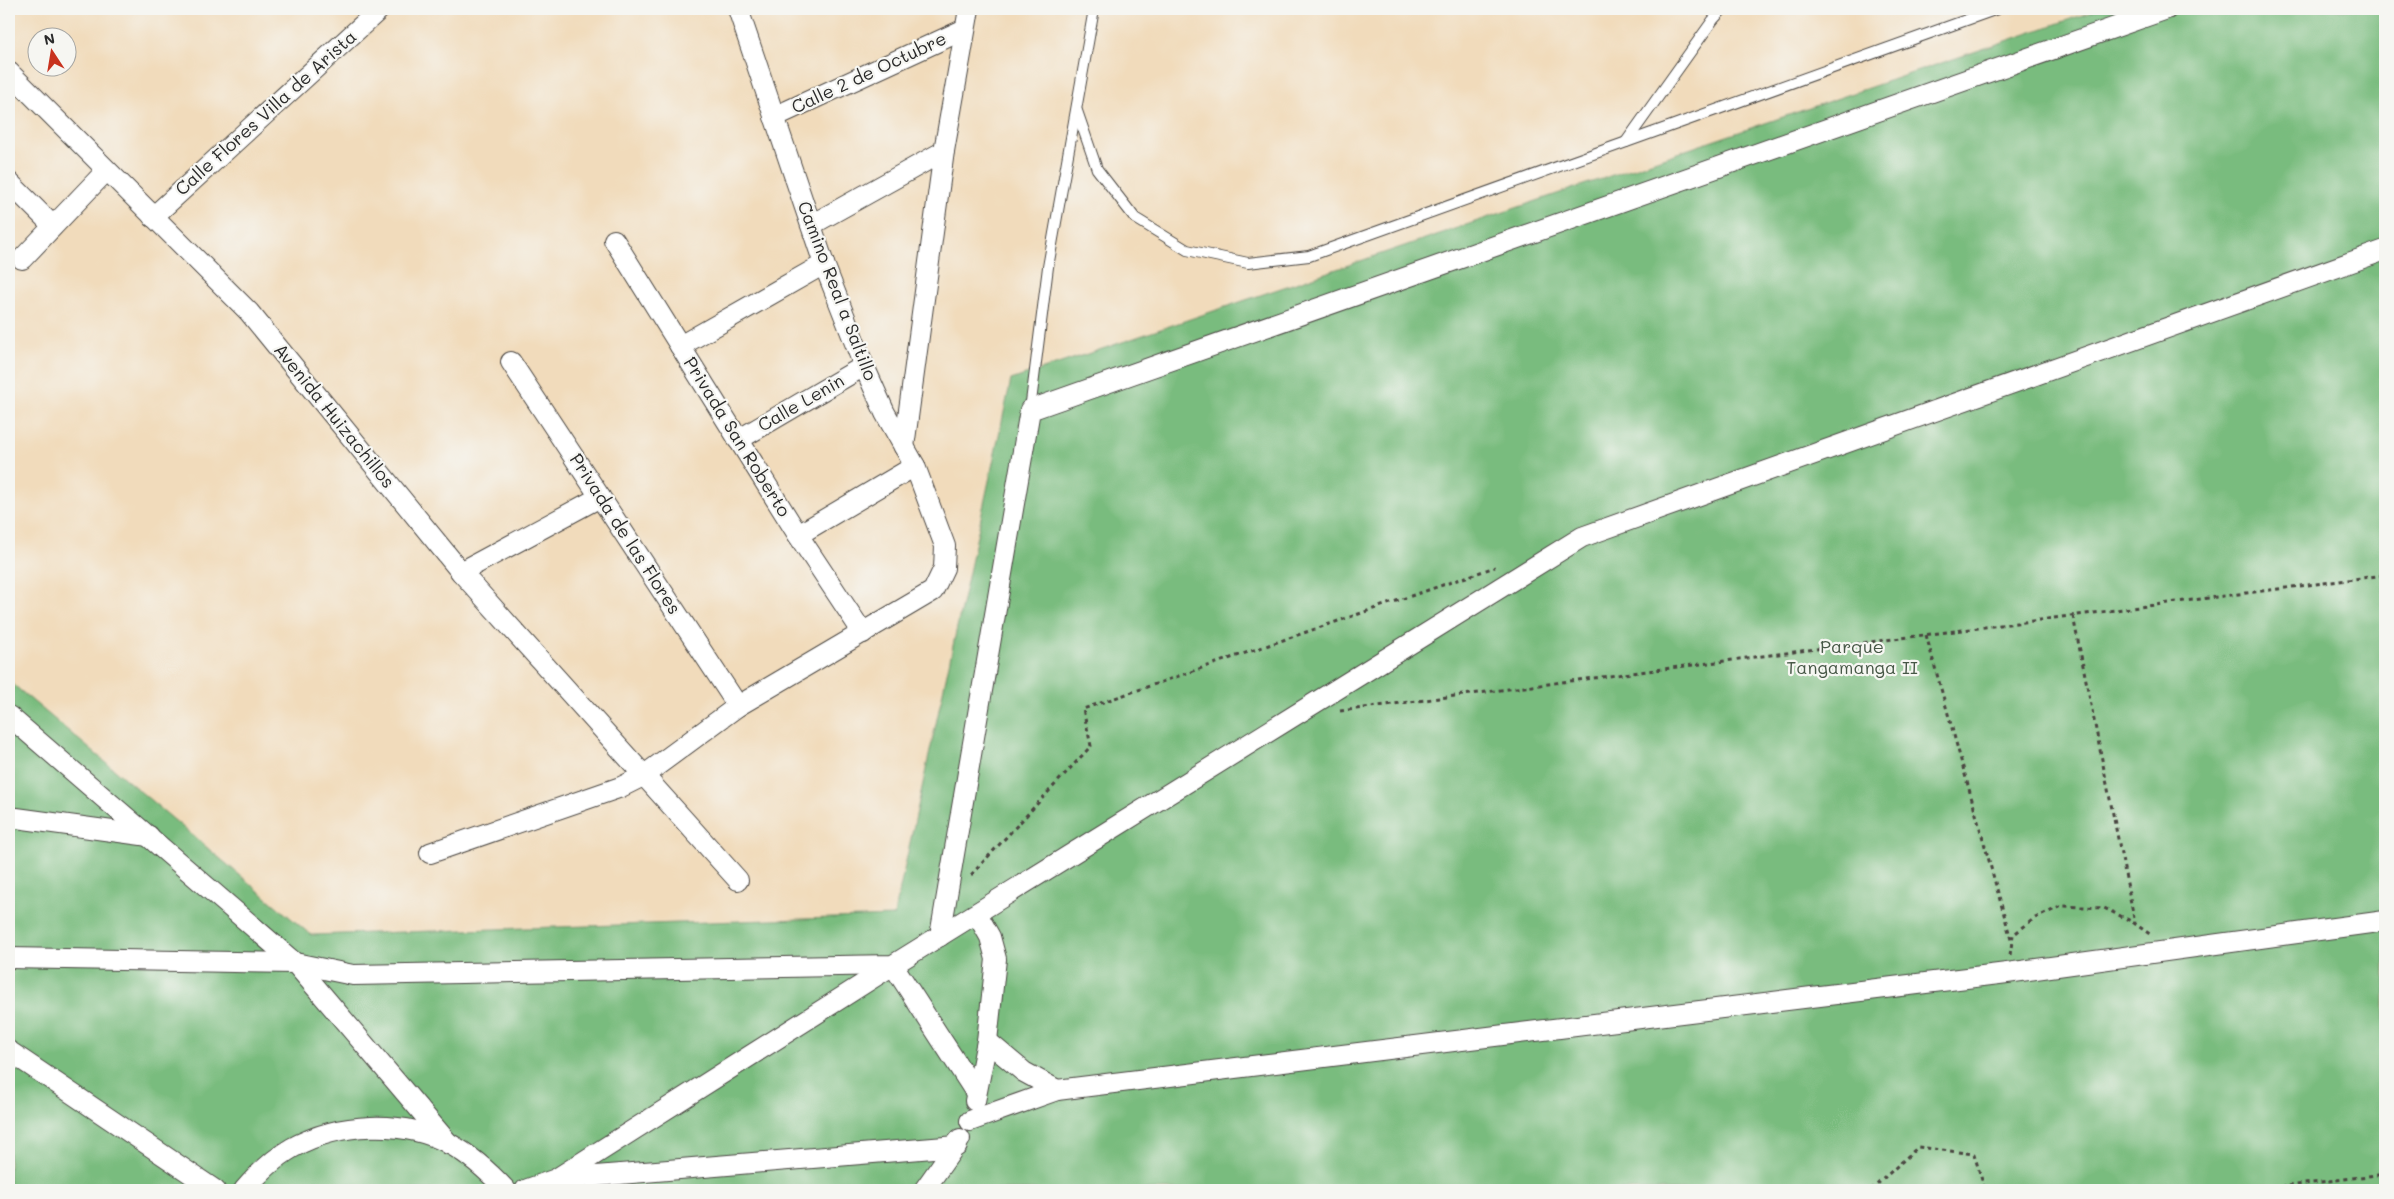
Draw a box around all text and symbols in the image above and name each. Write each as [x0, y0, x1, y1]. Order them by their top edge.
street label: Calle Flores Villa de Arista [170, 24, 361, 200]
street label: Calle 2 de Octubre [787, 26, 950, 119]
north arrow [28, 28, 78, 78]
text: N [42, 28, 56, 49]
street label: Camino Real a Saltillo [793, 197, 883, 384]
street label: Avenida Huizachillos [269, 338, 401, 493]
street label: Privada San Roberto [679, 352, 797, 521]
street label: Calle Lenin [753, 368, 848, 437]
street label: Privada de las Flores [565, 448, 687, 619]
park label: Parque Tangamanga II [1786, 634, 1918, 679]

